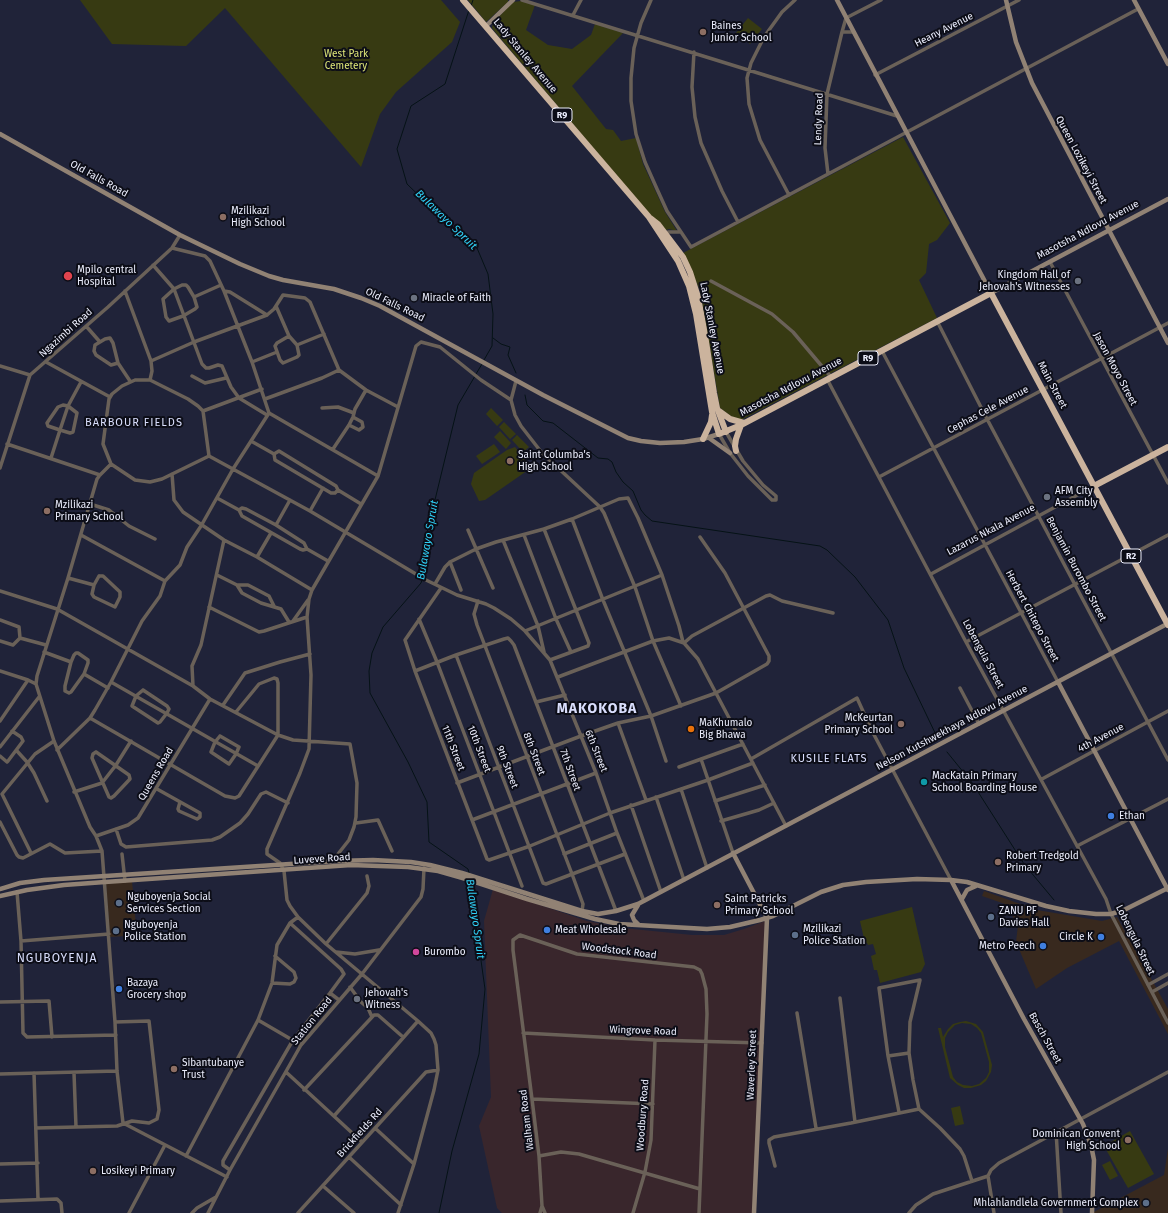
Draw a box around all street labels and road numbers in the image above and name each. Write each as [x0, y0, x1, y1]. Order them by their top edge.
street label: Heany Avenue [913, 10, 975, 50]
street label: Lady Stanley Avenue [490, 16, 560, 96]
street label: Lendy Road [812, 92, 826, 146]
road number: R9 [552, 108, 572, 122]
street label: Queen Lozikeyi Street [1053, 114, 1109, 206]
street label: Old Falls Road [68, 158, 130, 200]
street label: Masotsha Ndlovu Avenue [1035, 198, 1141, 262]
street label: Lady Stanley Avenue [697, 281, 727, 375]
street label: Old Falls Road [363, 286, 427, 324]
street label: Ngazimbi Road [37, 306, 95, 360]
street label: Jason Moyo Street [1091, 330, 1139, 408]
road number: R9 [858, 351, 878, 365]
street label: Masotsha Ndlovu Avenue [738, 355, 844, 419]
street label: Main Street [1035, 359, 1069, 411]
street label: Cephas Cele Avenue [945, 383, 1031, 437]
street label: Lazarus Nkala Avenue [945, 502, 1037, 558]
street label: Benjamin Burombo Street [1043, 515, 1109, 623]
road number: R2 [1121, 549, 1141, 563]
street label: Herbert Chitepo Street [1003, 568, 1061, 664]
street label: Lobengula Street [960, 617, 1006, 691]
street label: Nelson Kutshwekhaya Ndlovu Avenue [874, 683, 1030, 773]
street label: 4th Avenue [1076, 721, 1126, 755]
street label: 11th Street [439, 724, 467, 772]
street label: 10th Street [465, 724, 493, 774]
street label: 6th Street [582, 728, 610, 774]
street label: 8th Street [520, 731, 548, 777]
street label: 9th Street [493, 744, 521, 790]
street label: Queens Road [136, 745, 176, 803]
street label: 7th Street [557, 747, 583, 793]
street label: Luveve Road [293, 851, 351, 867]
street label: Lobengula Street [1113, 903, 1157, 977]
street label: Woodstock Road [581, 940, 657, 962]
street label: Station Road [289, 995, 335, 1047]
street label: Basch Street [1026, 1010, 1064, 1066]
street label: Wingrove Road [609, 1024, 677, 1038]
street label: Waverley Street [745, 1030, 759, 1100]
street label: Woodbury Road [635, 1079, 651, 1151]
street label: Walham Road [517, 1089, 537, 1151]
street label: Brickfields Rd [335, 1106, 385, 1160]

